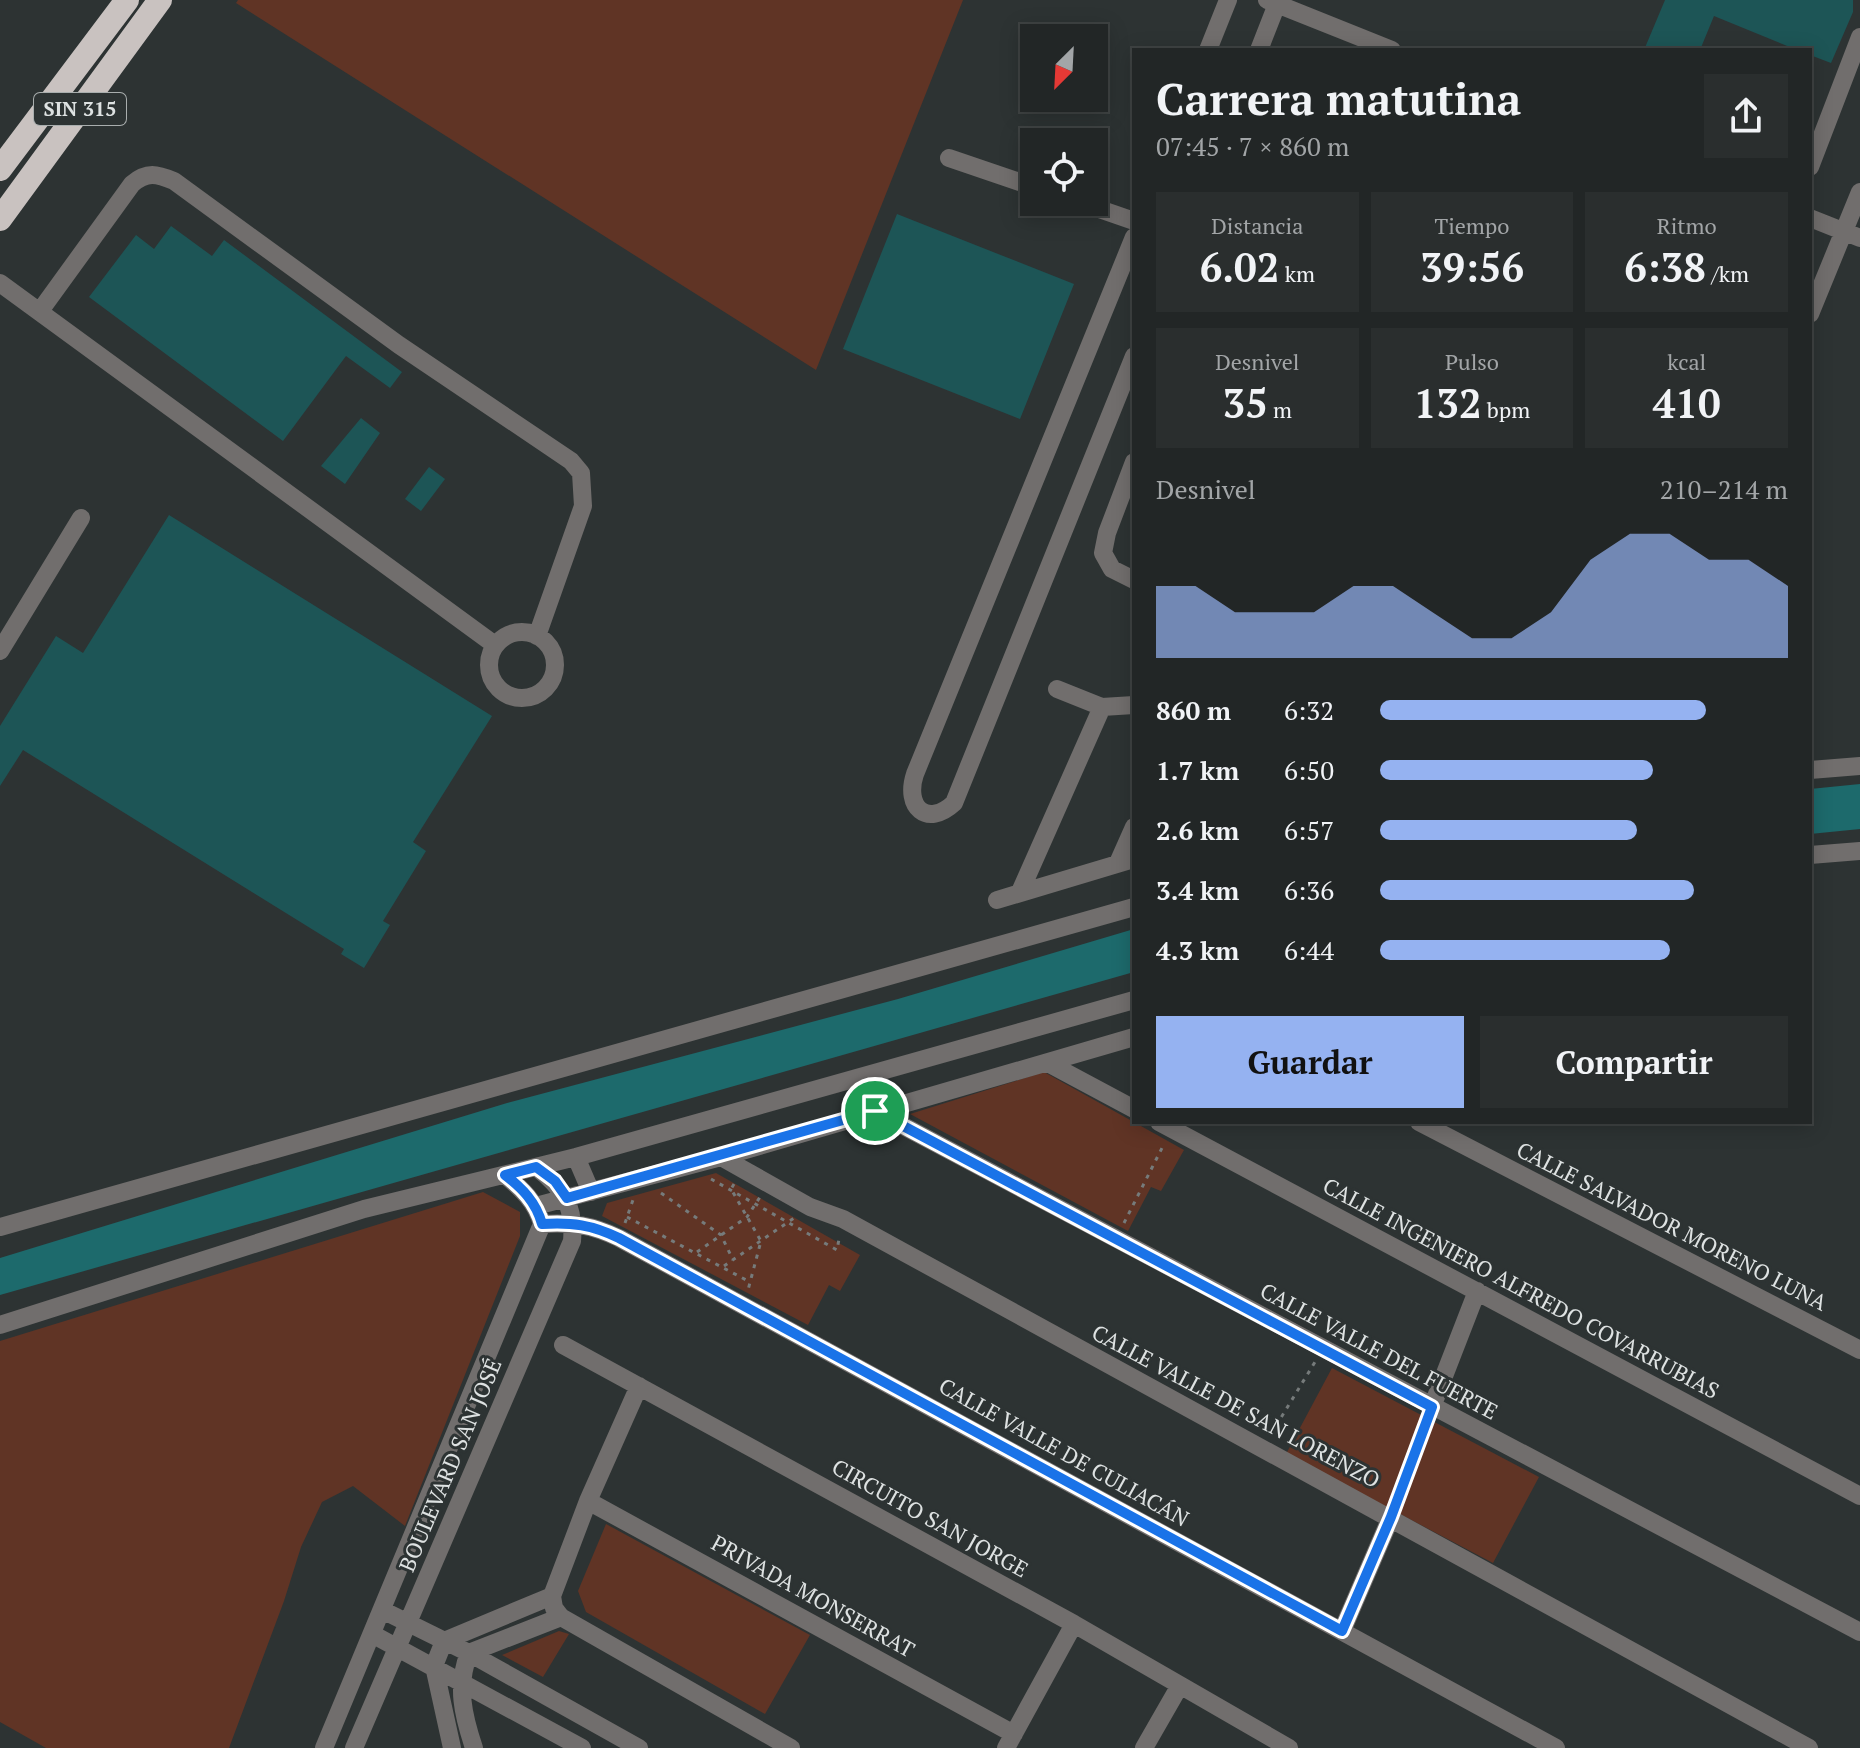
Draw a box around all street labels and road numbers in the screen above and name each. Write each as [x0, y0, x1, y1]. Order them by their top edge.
road number: SIN 315 [34, 93, 126, 125]
street label: CALLE SALVADOR MORENO LUNA [1512, 1134, 1833, 1317]
street label: CALLE INGENIERO ALFREDO COVARRUBIAS [1318, 1170, 1724, 1405]
street label: CALLE VALLE DEL FUERTE [1255, 1276, 1503, 1426]
street label: CALLE VALLE DE SAN LORENZO [1087, 1317, 1385, 1494]
street label: BOULEVARD SAN JOSÉ [391, 1354, 508, 1576]
street label: CALLE VALLE DE CULIACÁN [934, 1371, 1194, 1532]
street label: CIRCUITO SAN JORGE [827, 1452, 1033, 1584]
street label: PRIVADA MONSERRAT [707, 1528, 920, 1664]

